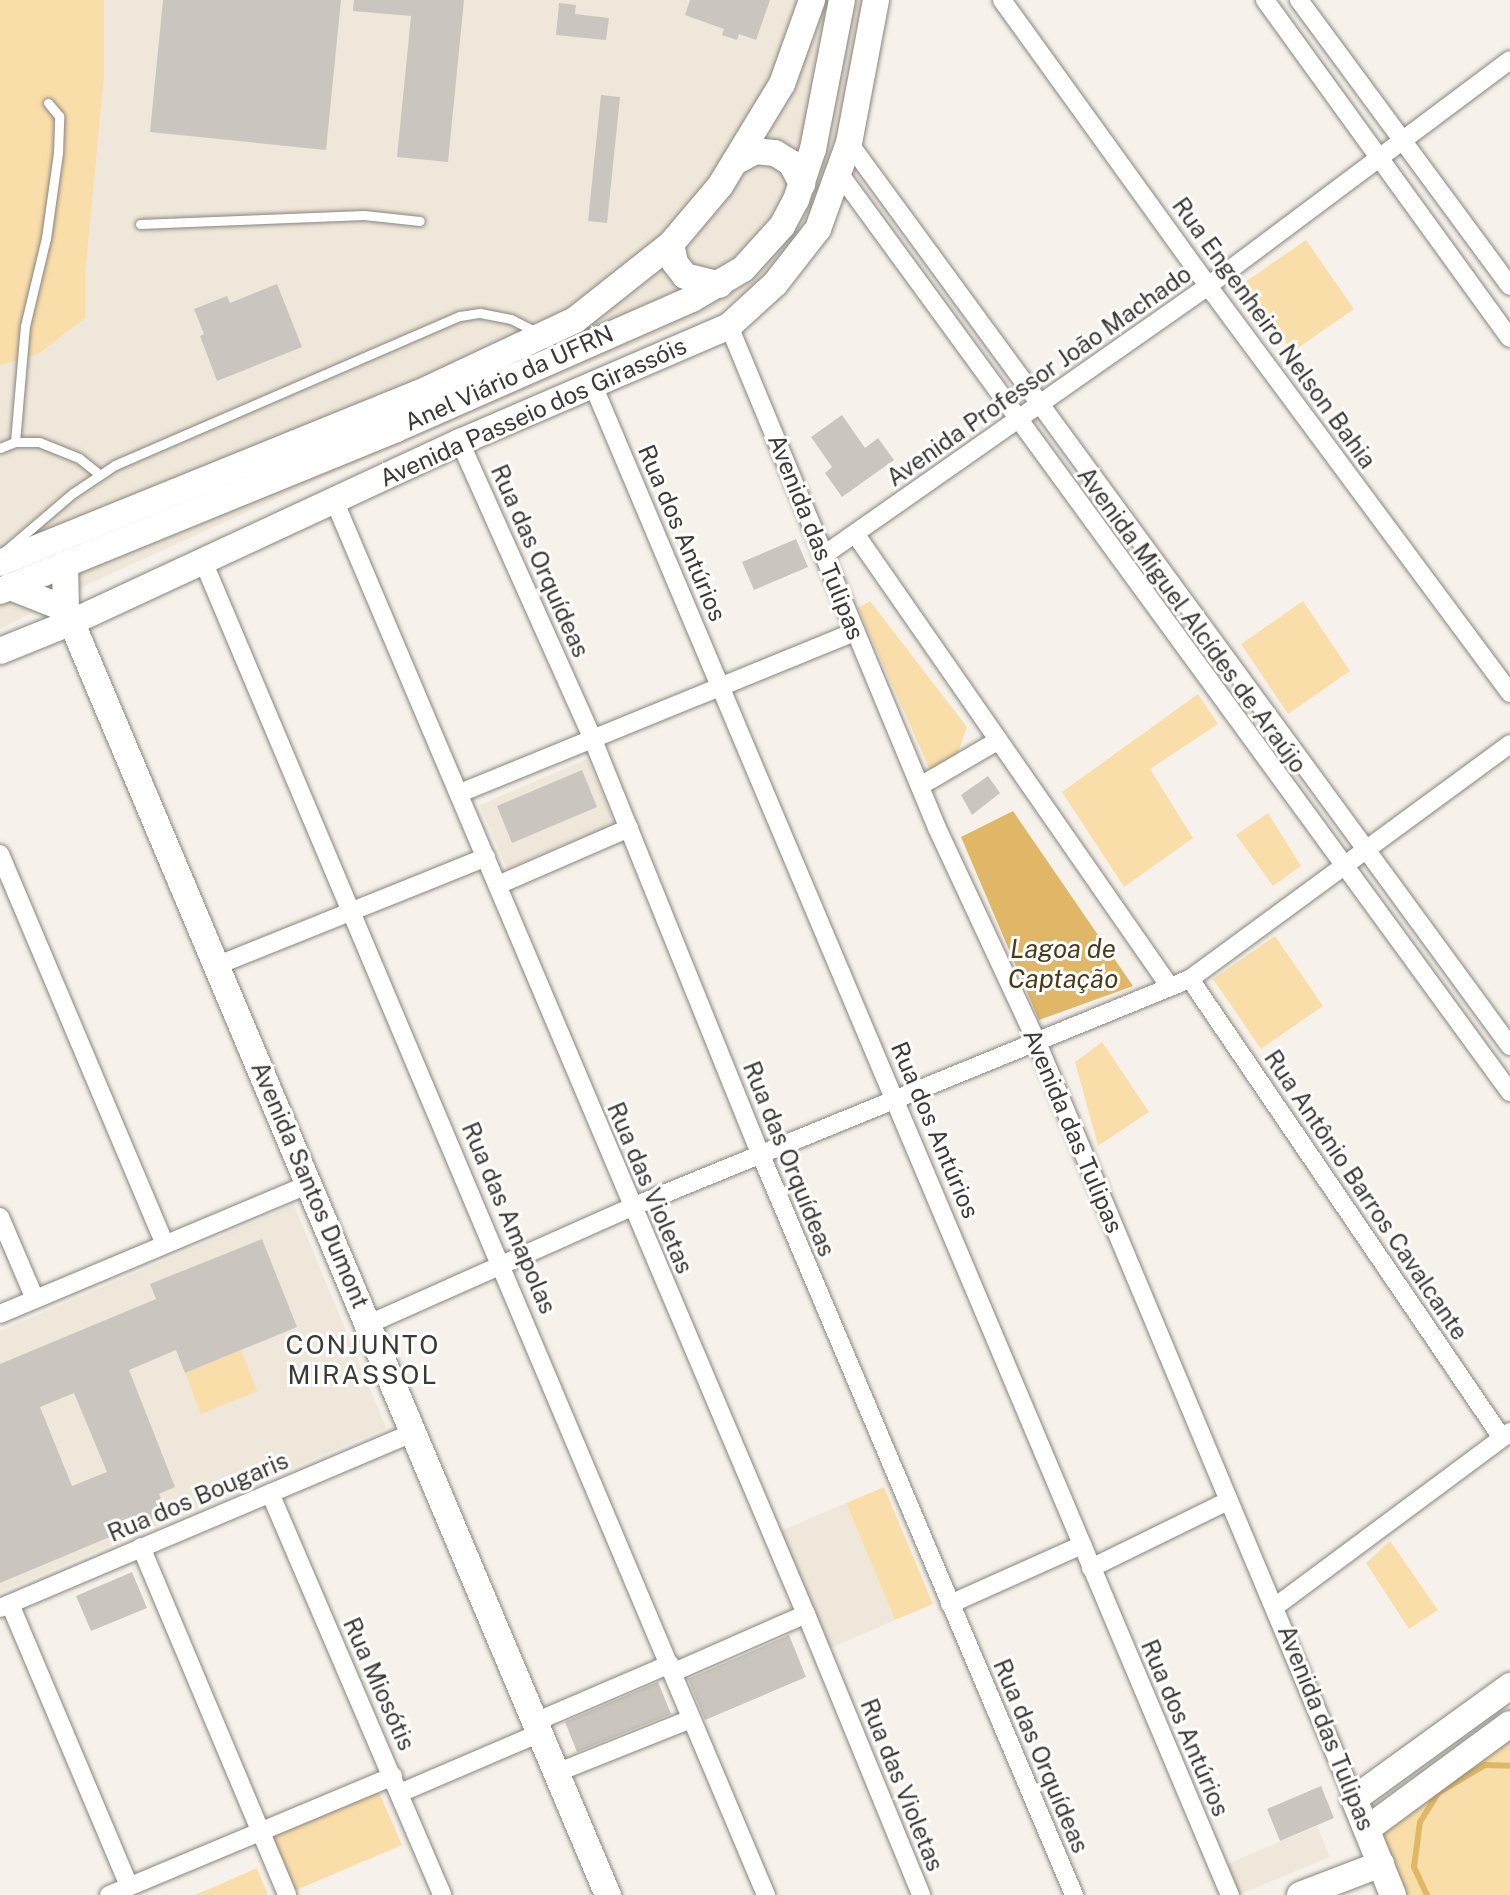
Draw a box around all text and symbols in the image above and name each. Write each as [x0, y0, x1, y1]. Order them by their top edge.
street label: Rua Engenheiro Nelson Bahia [1166, 192, 1382, 474]
street label: Avenida Professor João Machado [881, 259, 1197, 493]
street label: Anel Viário da UFRN [400, 319, 618, 437]
street label: Avenida Passeio dos Girassóis [375, 331, 691, 493]
street label: Avenida das Tulipas [762, 430, 870, 644]
street label: Rua dos Antúrios [632, 440, 732, 626]
street label: Rua das Orquídeas [484, 460, 596, 662]
street label: Avenida Miguel Alcídes de Araújo [1071, 461, 1313, 779]
water label: Lagoa de Captação [1008, 933, 1118, 994]
street label: Avenida das Tulipas [1017, 1024, 1129, 1238]
street label: Rua dos Antúrios [885, 1037, 985, 1223]
street label: Rua Antônio Barros Cavalcante [1258, 1044, 1474, 1346]
street label: Avenida Santos Dumont [245, 1057, 375, 1313]
street label: Rua das Orquídeas [737, 1057, 841, 1261]
street label: Rua das Violetas [601, 1097, 699, 1279]
street label: Rua das Amapolas [456, 1118, 562, 1318]
district label: CONJUNTO MIRASSOL [286, 1329, 440, 1390]
street label: Rua dos Bougaris [103, 1446, 293, 1548]
street label: Rua Miosótis [337, 1613, 421, 1755]
street label: Avenida das Tulipas [1272, 1621, 1380, 1835]
street label: Rua dos Antúrios [1135, 1635, 1235, 1821]
street label: Rua das Orquídeas [987, 1654, 1095, 1858]
street label: Rua das Violetas [854, 1694, 950, 1876]

